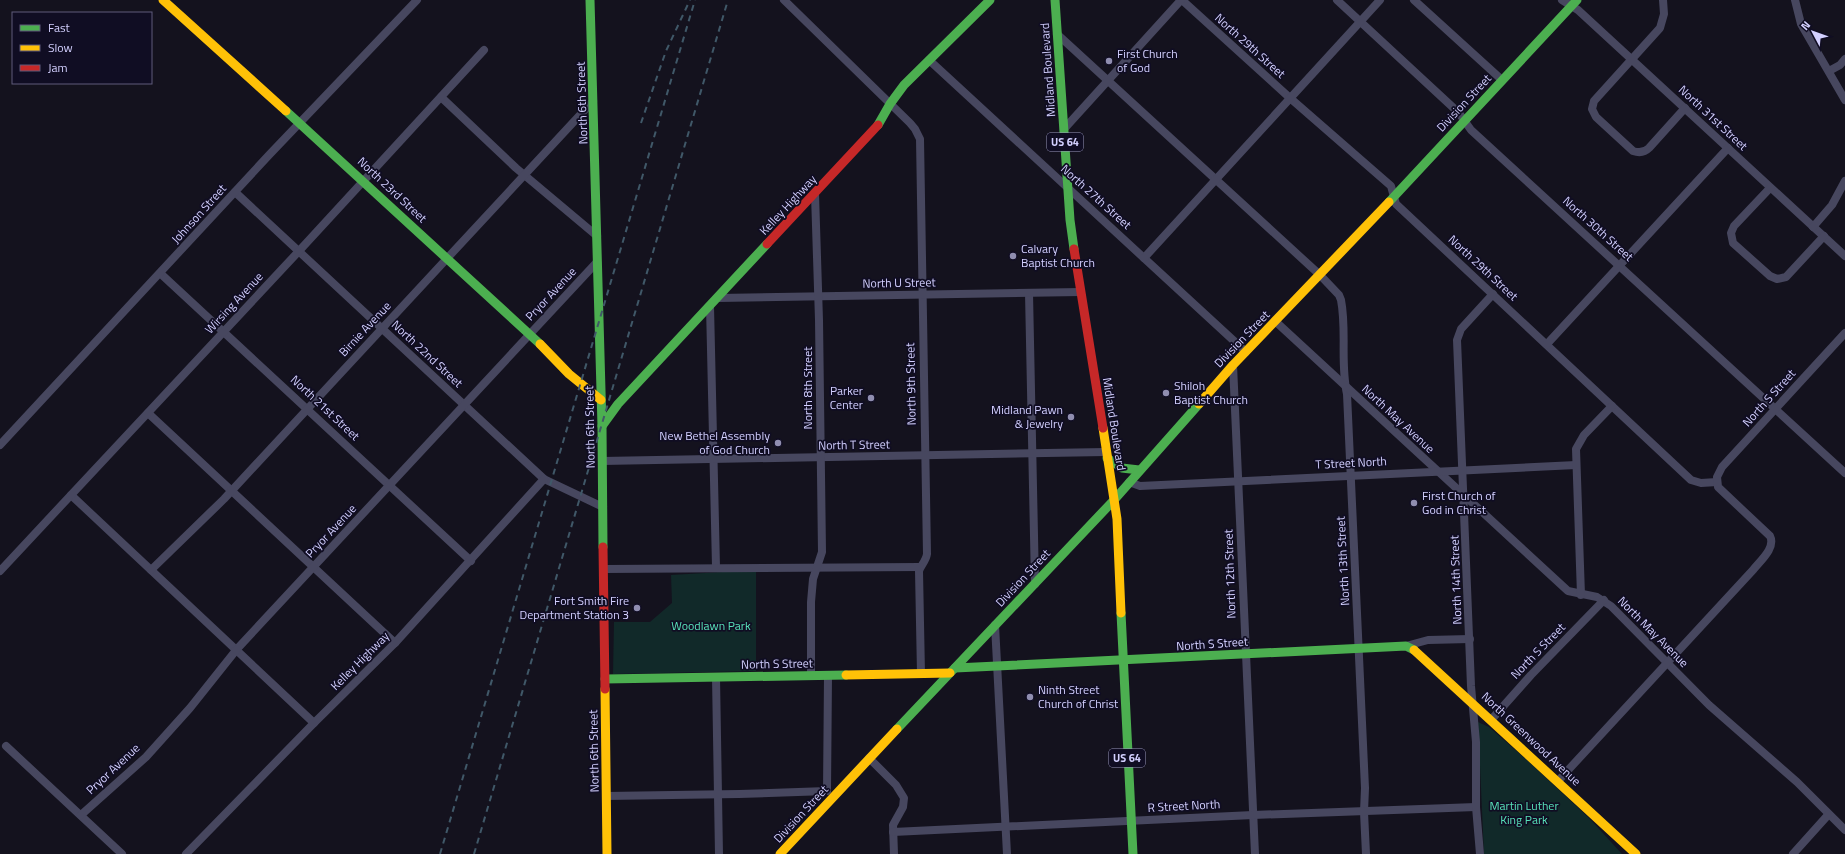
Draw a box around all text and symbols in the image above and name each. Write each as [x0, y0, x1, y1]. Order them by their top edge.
street label: North 29th Street [1211, 9, 1291, 83]
legend [12, 12, 152, 84]
north arrow [1793, 12, 1833, 52]
text: N [1797, 17, 1814, 34]
text: Fast [48, 18, 71, 37]
street label: Midland Boulevard [1035, 22, 1060, 118]
text: Slow [48, 38, 73, 57]
place label: First Church of God [1117, 44, 1178, 77]
marker: First Church of God [1104, 56, 1114, 66]
text: Jam [48, 58, 68, 77]
street label: North 6th Street [571, 61, 592, 145]
street label: Division Street [1432, 69, 1496, 136]
street label: North 31st Street [1674, 80, 1753, 155]
road number: US 64 [1047, 133, 1083, 151]
street label: North 23rd Street [353, 152, 432, 228]
street label: North 27th Street [1057, 160, 1137, 234]
street label: Kelley Highway [755, 170, 821, 239]
street label: Johnson Street [167, 179, 231, 248]
street label: North 30th Street [1559, 192, 1639, 266]
street label: North 29th Street [1444, 230, 1523, 306]
place label: Calvary Baptist Church [1021, 239, 1095, 272]
marker: Calvary Baptist Church [1008, 251, 1018, 261]
street label: Pryor Avenue [521, 262, 581, 325]
street label: Wirsing Avenue [200, 268, 267, 338]
street label: North U Street [862, 272, 937, 293]
street label: Birnie Avenue [334, 297, 395, 361]
street label: Division Street [1209, 305, 1274, 372]
street label: North 22nd Street [387, 315, 468, 392]
street label: North 9th Street [900, 342, 921, 426]
street label: North 8th Street [798, 346, 817, 429]
street label: North S Street [1738, 364, 1800, 431]
street label: North 21st Street [286, 370, 365, 445]
street label: Midland Boulevard [1098, 376, 1131, 472]
place label: Shiloh Baptist Church [1174, 376, 1248, 409]
street label: North May Avenue [1358, 380, 1439, 458]
place label: Parker Center [830, 381, 863, 414]
street label: North 6th Street [579, 385, 600, 469]
marker: Shiloh Baptist Church [1161, 388, 1171, 398]
marker: Parker Center [866, 393, 876, 403]
place label: Midland Pawn & Jewelry [991, 400, 1063, 433]
marker: Midland Pawn & Jewelry [1066, 412, 1076, 422]
place label: New Bethel Assembly of God Church [659, 426, 770, 459]
street label: North T Street [818, 434, 891, 455]
marker: New Bethel Assembly of God Church [773, 438, 783, 448]
street label: T Street North [1315, 451, 1387, 474]
place label: First Church of God in Christ [1422, 486, 1496, 519]
marker: First Church of God in Christ [1409, 498, 1419, 508]
street label: Pryor Avenue [301, 499, 361, 562]
street label: North 13th Street [1331, 515, 1354, 606]
street label: North 12th Street [1218, 528, 1241, 619]
street label: North 14th Street [1444, 534, 1467, 625]
street label: Division Street [991, 544, 1055, 611]
place label: Fort Smith Fire Department Station 3 [520, 591, 629, 624]
street label: North May Avenue [1613, 592, 1693, 672]
marker: Fort Smith Fire Department Station 3 [632, 603, 642, 613]
park label: Woodlawn Park [671, 616, 751, 635]
street label: North S Street [1506, 618, 1570, 683]
street label: Kelley Highway [326, 627, 394, 695]
street label: North S Street [1175, 631, 1249, 655]
street label: North S Street [741, 653, 814, 674]
place label: Ninth Street Church of Christ [1038, 680, 1119, 713]
street label: North Greenwood Avenue [1477, 687, 1585, 790]
marker: Ninth Street Church of Christ [1025, 692, 1035, 702]
street label: North 6th Street [583, 709, 604, 793]
street label: Pryor Avenue [81, 739, 144, 799]
road number: US 64 [1109, 749, 1145, 767]
street label: Division Street [769, 780, 833, 847]
street label: R Street North [1147, 794, 1221, 817]
park label: Martin Luther King Park [1489, 796, 1559, 829]

